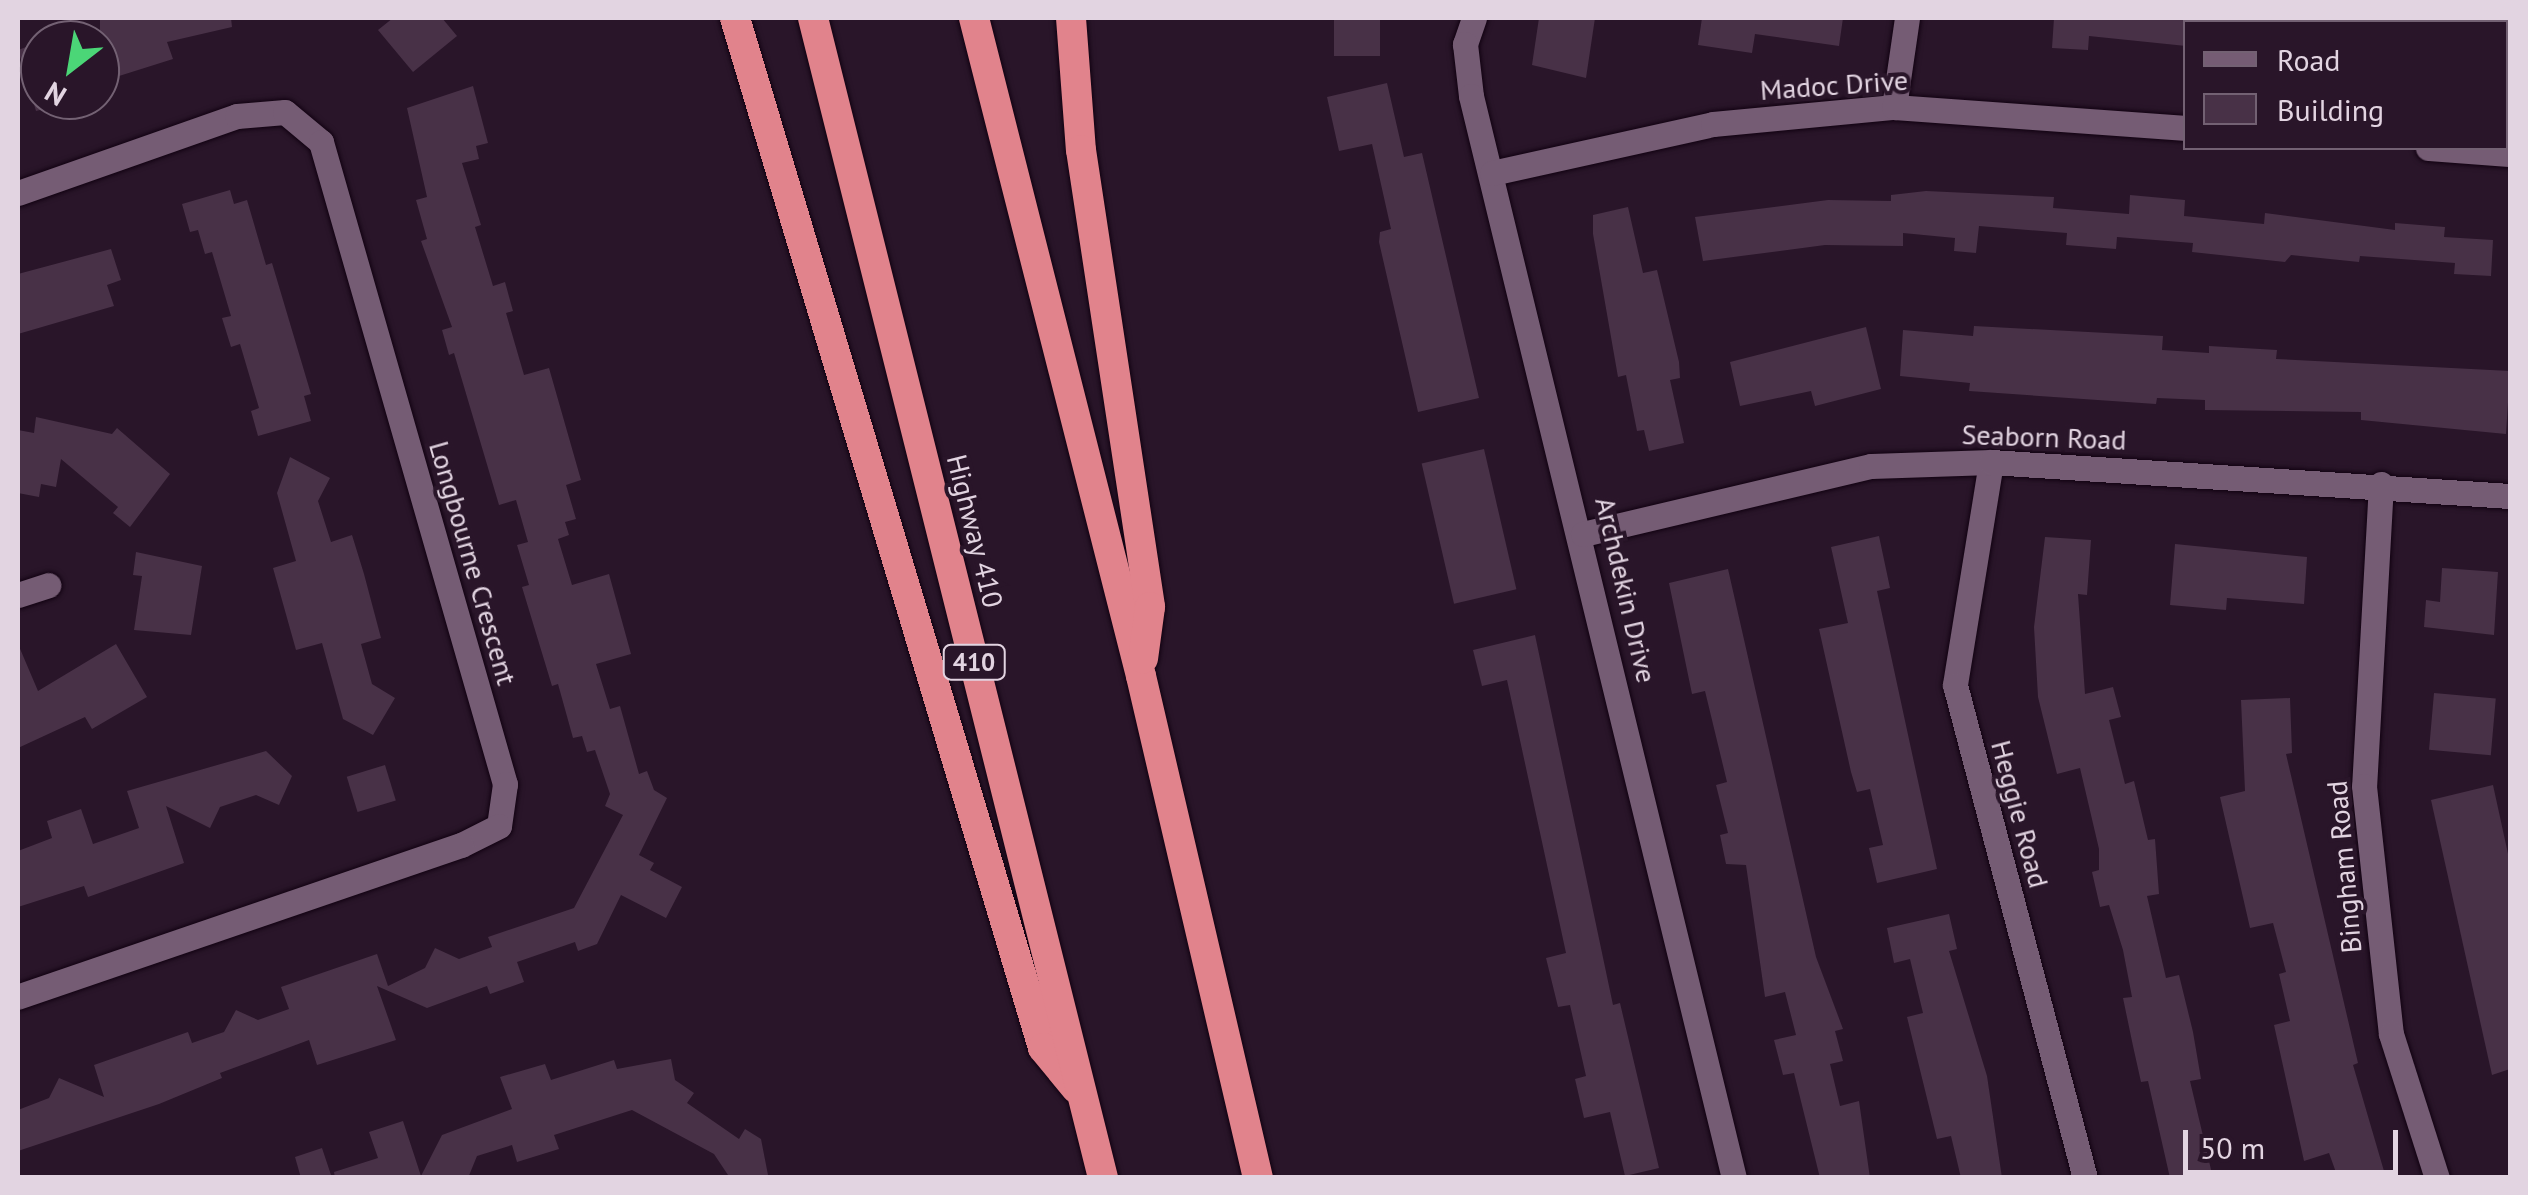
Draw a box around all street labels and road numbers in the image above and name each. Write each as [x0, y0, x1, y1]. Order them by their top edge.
street label: Madoc Drive [1759, 63, 1909, 107]
street label: Seaborn Road [1961, 417, 2127, 457]
street label: Longbourne Crescent [422, 437, 524, 689]
street label: Highway 410 [940, 451, 1010, 611]
street label: Archdekin Drive [1588, 494, 1664, 686]
road number: 410 [942, 642, 1006, 682]
street label: Heggie Road [1984, 737, 2056, 891]
street label: Bingham Road [2320, 779, 2368, 955]

